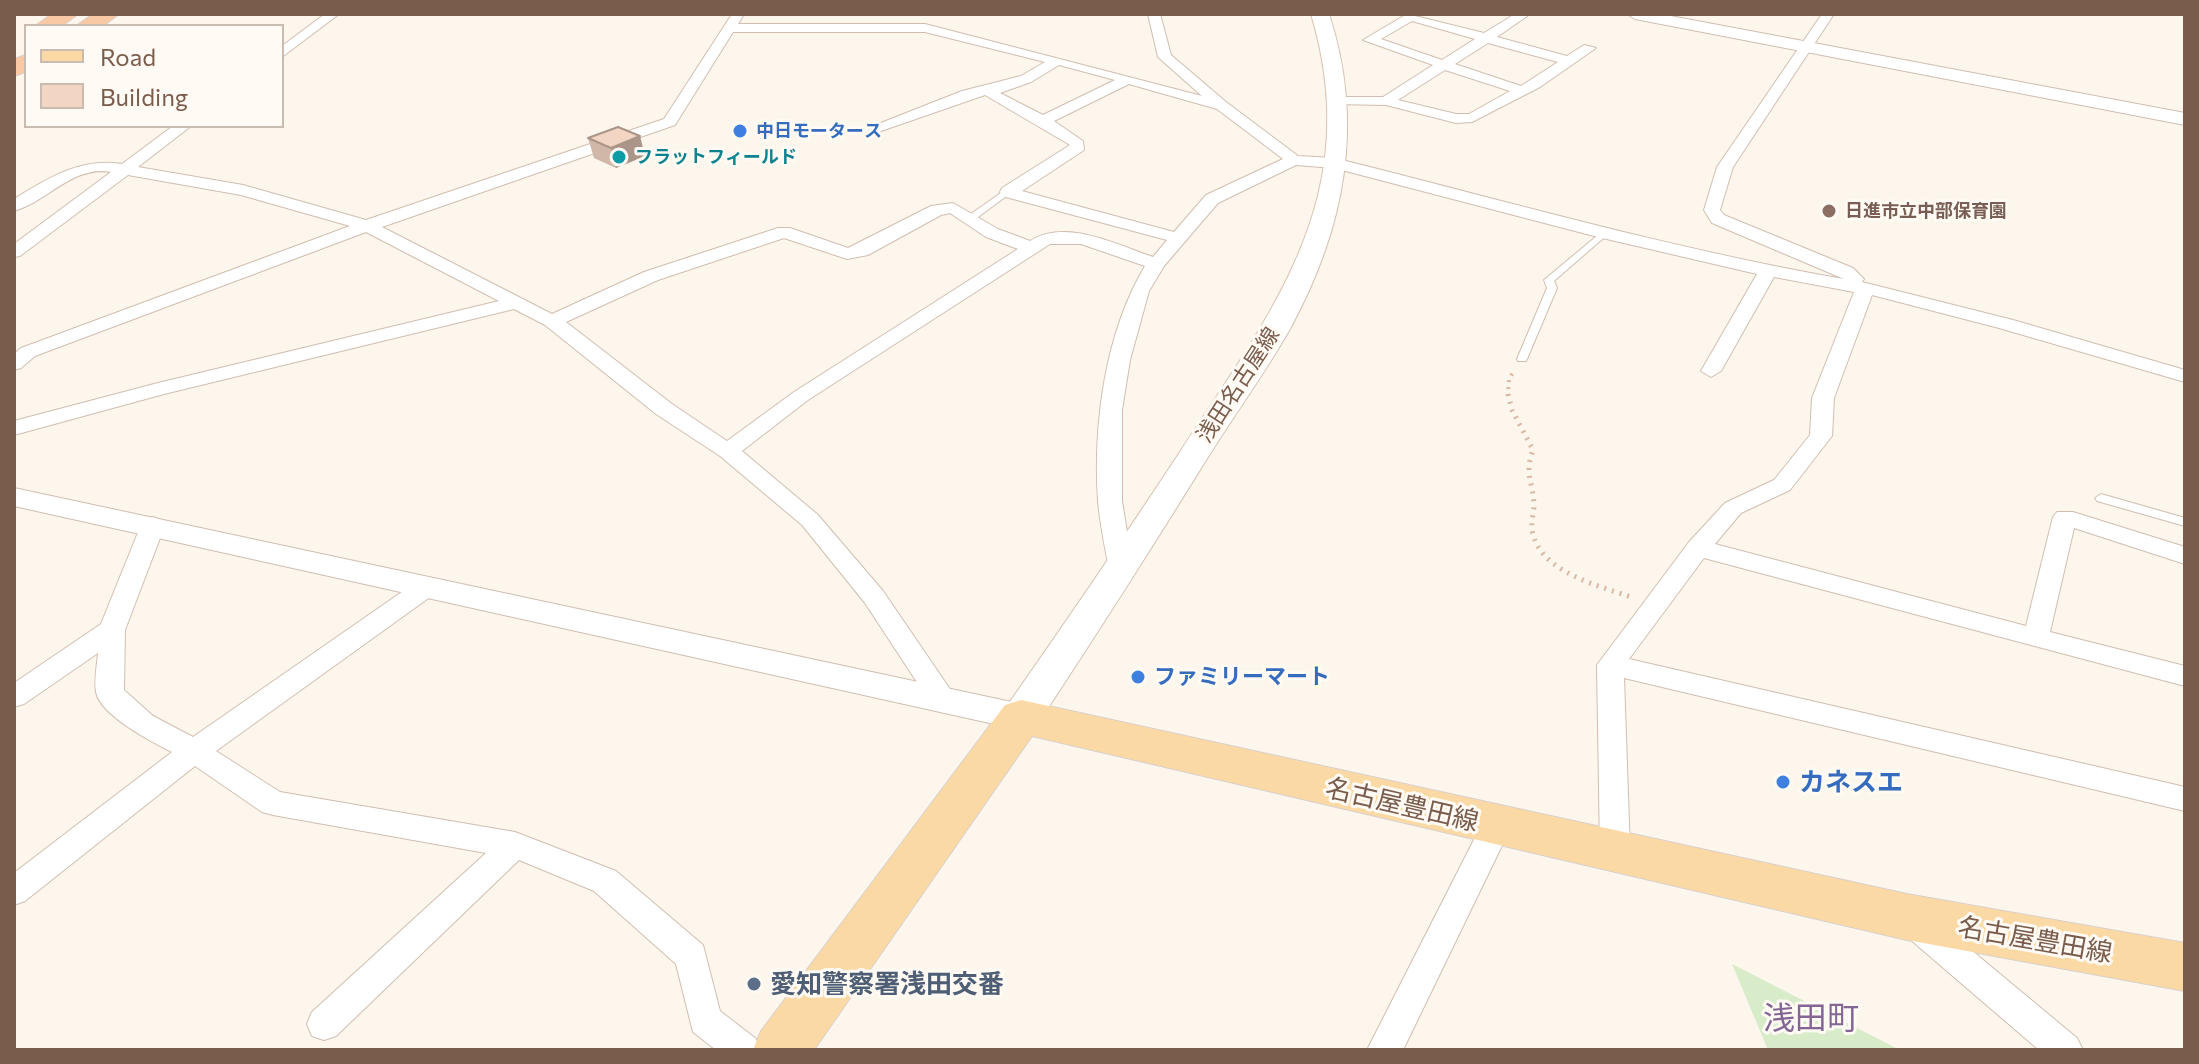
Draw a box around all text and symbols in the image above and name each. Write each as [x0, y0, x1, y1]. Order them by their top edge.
legend [24, 24, 284, 128]
text: Road [100, 42, 156, 71]
text: Building [100, 82, 188, 111]
place label: 中日モータース [756, 120, 882, 142]
marker: 中日モータース [731, 122, 749, 140]
place label: フラットフィールド [635, 146, 797, 168]
marker: フラットフィールド [610, 148, 628, 166]
place label: 日進市立中部保育園 [1845, 200, 2007, 222]
marker: 日進市立中部保育園 [1820, 202, 1838, 220]
street label: 浅田名古屋線 [1191, 322, 1285, 448]
place label: ファミリーマート [1154, 664, 1330, 690]
marker: ファミリーマート [1129, 668, 1147, 686]
place label: カネスエ [1799, 766, 1903, 798]
street label: 名古屋豊田線 [1322, 772, 1482, 838]
marker: カネスエ [1774, 773, 1792, 791]
street label: 名古屋豊田線 [1955, 911, 2115, 969]
place label: 愛知警察署浅田交番 [770, 968, 1004, 1000]
marker: 愛知警察署浅田交番 [745, 975, 763, 993]
district label: 浅田町 [1763, 999, 1859, 1037]

